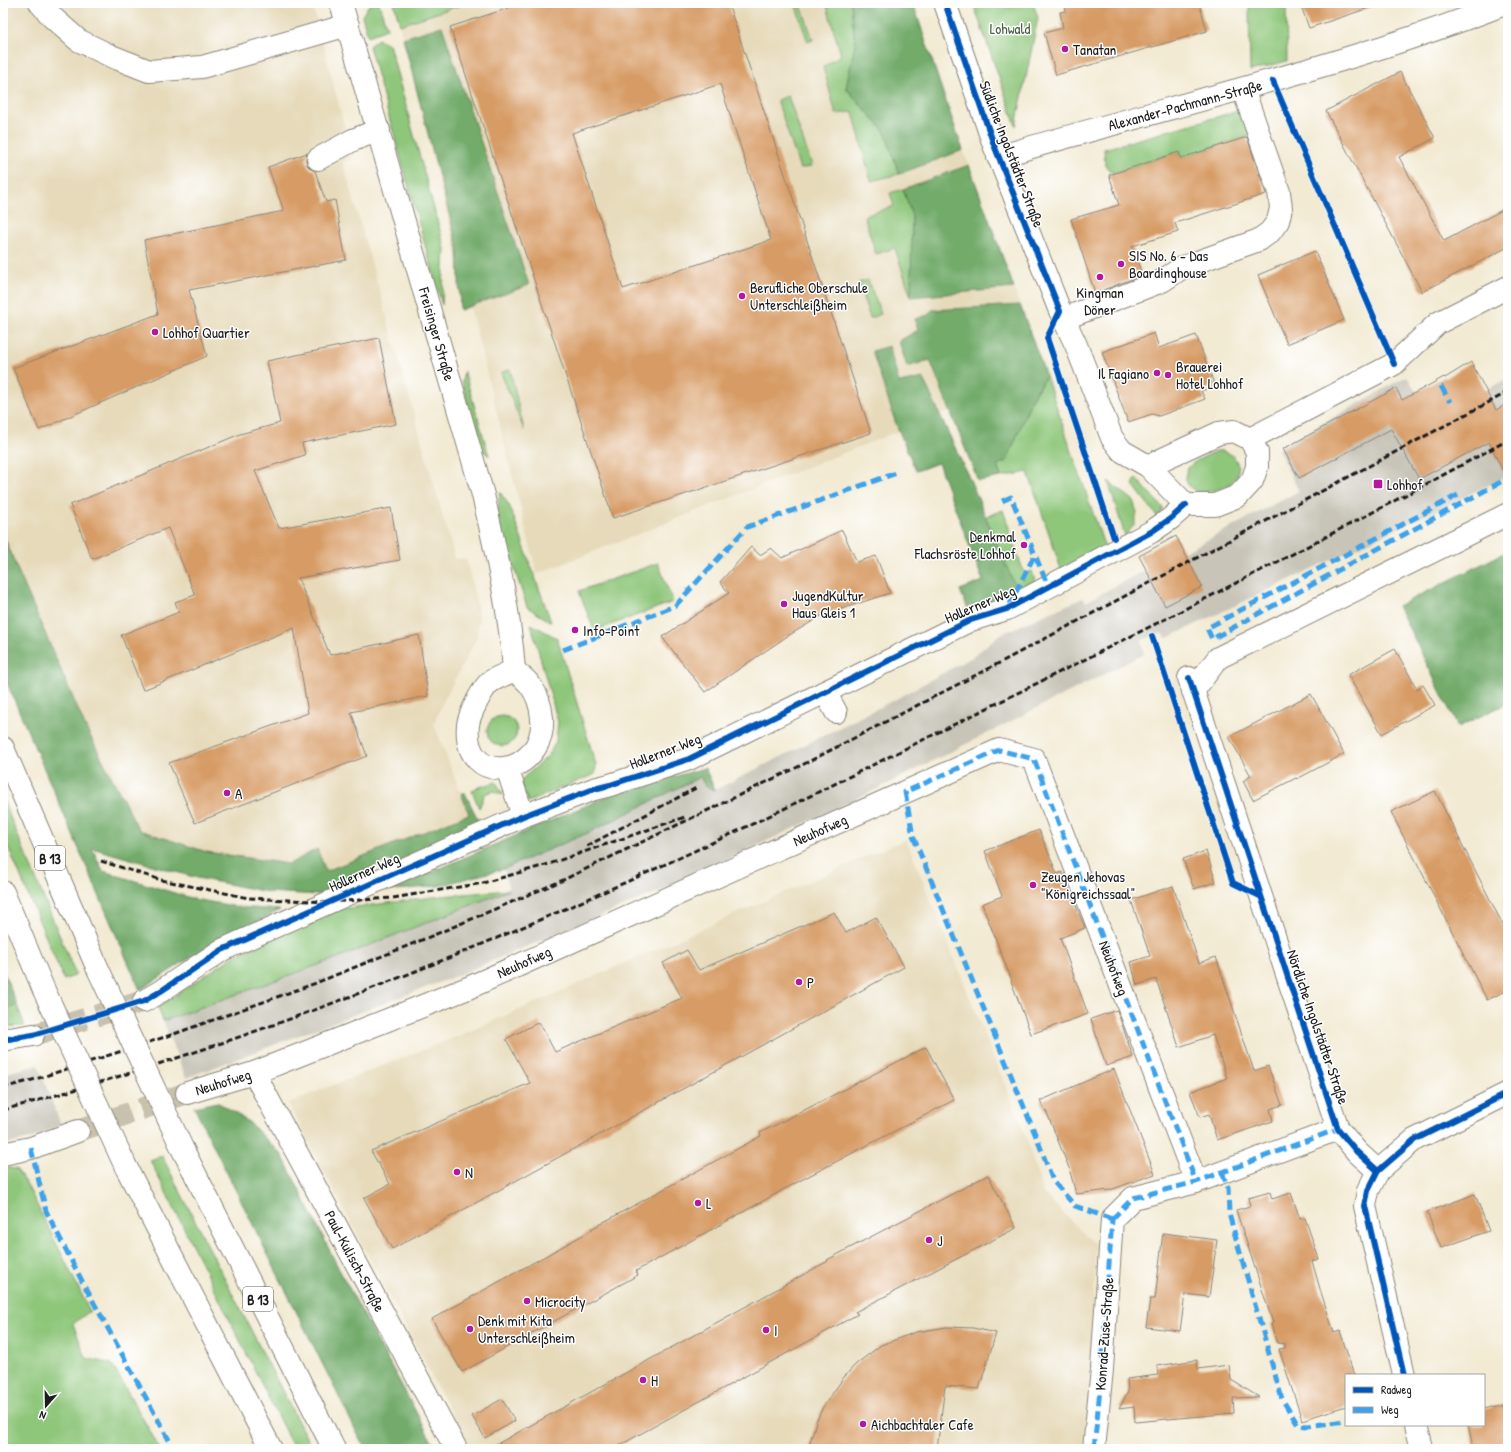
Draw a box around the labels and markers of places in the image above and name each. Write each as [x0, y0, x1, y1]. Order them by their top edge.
place label: Tanatan [1073, 39, 1117, 60]
marker: Tanatan [1060, 44, 1070, 54]
place label: SIS No. 6 - Das Boardinghouse [1129, 245, 1208, 283]
marker: SIS No. 6 - Das Boardinghouse [1116, 259, 1126, 269]
marker: Kingman Döner [1095, 272, 1105, 282]
place label: Berufliche Oberschule Unterschleißheim [750, 277, 868, 315]
place label: Kingman Döner [1076, 282, 1124, 320]
marker: Berufliche Oberschule Unterschleißheim [737, 291, 747, 301]
place label: Lohhof Quartier [163, 322, 250, 343]
marker: Lohhof Quartier [150, 327, 160, 337]
place label: Brauerei Hotel Lohhof [1176, 356, 1244, 394]
place label: Il Fagiano [1098, 363, 1149, 384]
marker: Il Fagiano [1152, 368, 1162, 378]
marker: Brauerei Hotel Lohhof [1163, 370, 1173, 380]
place label: Lohhof [1387, 474, 1423, 495]
marker: Lohhof [1372, 478, 1384, 490]
place label: Denkmal Flachsröste Lohhof [914, 526, 1017, 564]
marker: Denkmal Flachsröste Lohhof [1019, 540, 1029, 550]
place label: JugendKultur Haus Gleis 1 [792, 585, 864, 623]
marker: JugendKultur Haus Gleis 1 [779, 599, 789, 609]
place label: Info-Point [583, 620, 640, 641]
marker: Info-Point [570, 625, 580, 635]
place label: A [235, 783, 243, 804]
marker: A [222, 788, 232, 798]
place label: Zeugen Jehovas "Königreichssaal" [1041, 866, 1135, 904]
marker: Zeugen Jehovas "Königreichssaal" [1028, 880, 1038, 890]
place label: P [807, 972, 814, 993]
marker: P [794, 977, 804, 987]
place label: N [465, 1162, 473, 1183]
marker: N [452, 1167, 462, 1177]
place label: L [706, 1193, 712, 1214]
marker: L [693, 1198, 703, 1208]
place label: J [937, 1230, 943, 1251]
marker: J [924, 1235, 934, 1245]
place label: Microcity [535, 1291, 586, 1312]
marker: Microcity [522, 1296, 532, 1306]
place label: Denk mit Kita Unterschleißheim [478, 1310, 575, 1348]
place label: I [774, 1320, 778, 1341]
marker: Denk mit Kita Unterschleißheim [465, 1324, 475, 1334]
marker: I [761, 1325, 771, 1335]
place label: H [651, 1370, 658, 1391]
marker: H [638, 1375, 648, 1385]
place label: Aichbachtaler Cafe [871, 1414, 974, 1435]
marker: Aichbachtaler Cafe [858, 1419, 868, 1429]

